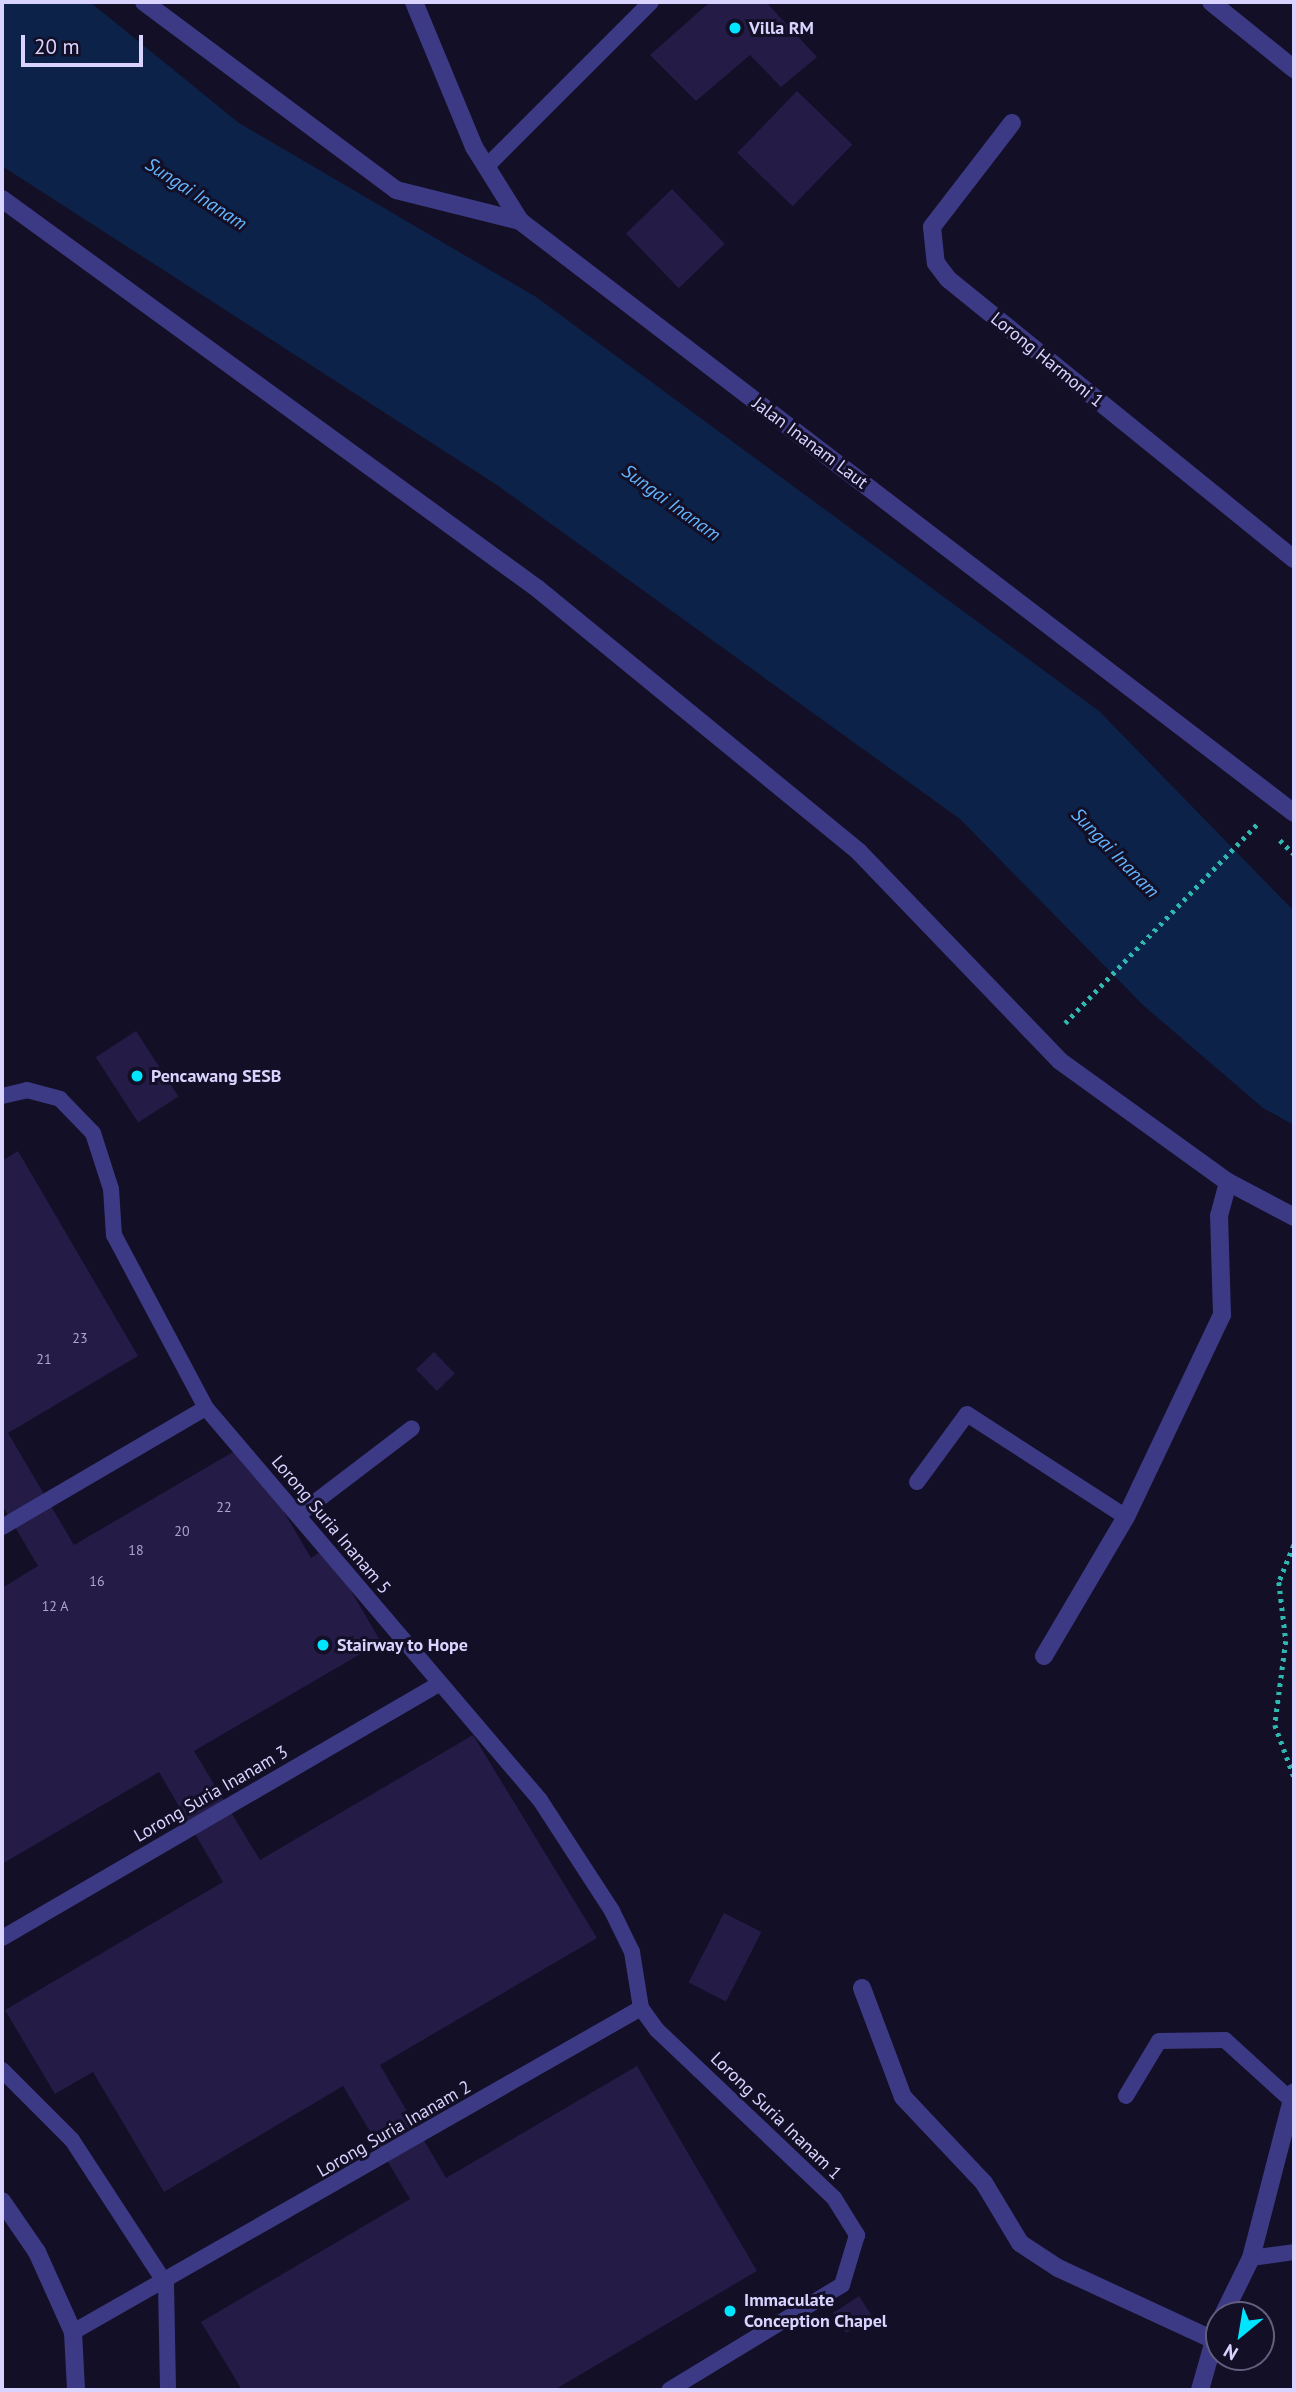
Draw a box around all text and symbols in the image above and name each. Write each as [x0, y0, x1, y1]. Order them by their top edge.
place label: Villa RM [749, 17, 814, 39]
marker: Villa RM [727, 20, 743, 36]
scale bar [24, 21, 147, 65]
text: 20 m [34, 33, 80, 60]
water label: Sungai Inanam [141, 153, 251, 235]
street label: Lorong Harmoni 1 [986, 308, 1108, 412]
street label: Jalan Inanam Laut [748, 393, 872, 493]
water label: Sungai Inanam [617, 460, 725, 546]
water label: Sungai Inanam [1066, 803, 1164, 903]
place label: Pencawang SESB [151, 1065, 281, 1087]
marker: Pencawang SESB [129, 1068, 145, 1084]
house number: 23 [72, 1330, 88, 1346]
house number: 21 [36, 1351, 52, 1367]
street label: Lorong Suria Inanam 5 [267, 1451, 395, 1599]
house number: 22 [216, 1499, 232, 1515]
house number: 20 [174, 1523, 190, 1539]
house number: 18 [128, 1542, 144, 1558]
house number: 16 [89, 1573, 105, 1589]
house number: 12 A [41, 1598, 69, 1614]
place label: Stairway to Hope [337, 1634, 469, 1656]
marker: Stairway to Hope [315, 1637, 331, 1653]
street label: Lorong Suria Inanam 3 [130, 1741, 292, 1847]
street label: Lorong Suria Inanam 1 [706, 2048, 846, 2184]
street label: Lorong Suria Inanam 2 [313, 2076, 475, 2182]
place label: Immaculate Conception Chapel [744, 2290, 887, 2332]
north arrow [1205, 2301, 1275, 2371]
marker: Immaculate Conception Chapel [722, 2303, 738, 2319]
text: N [1219, 2339, 1242, 2366]

